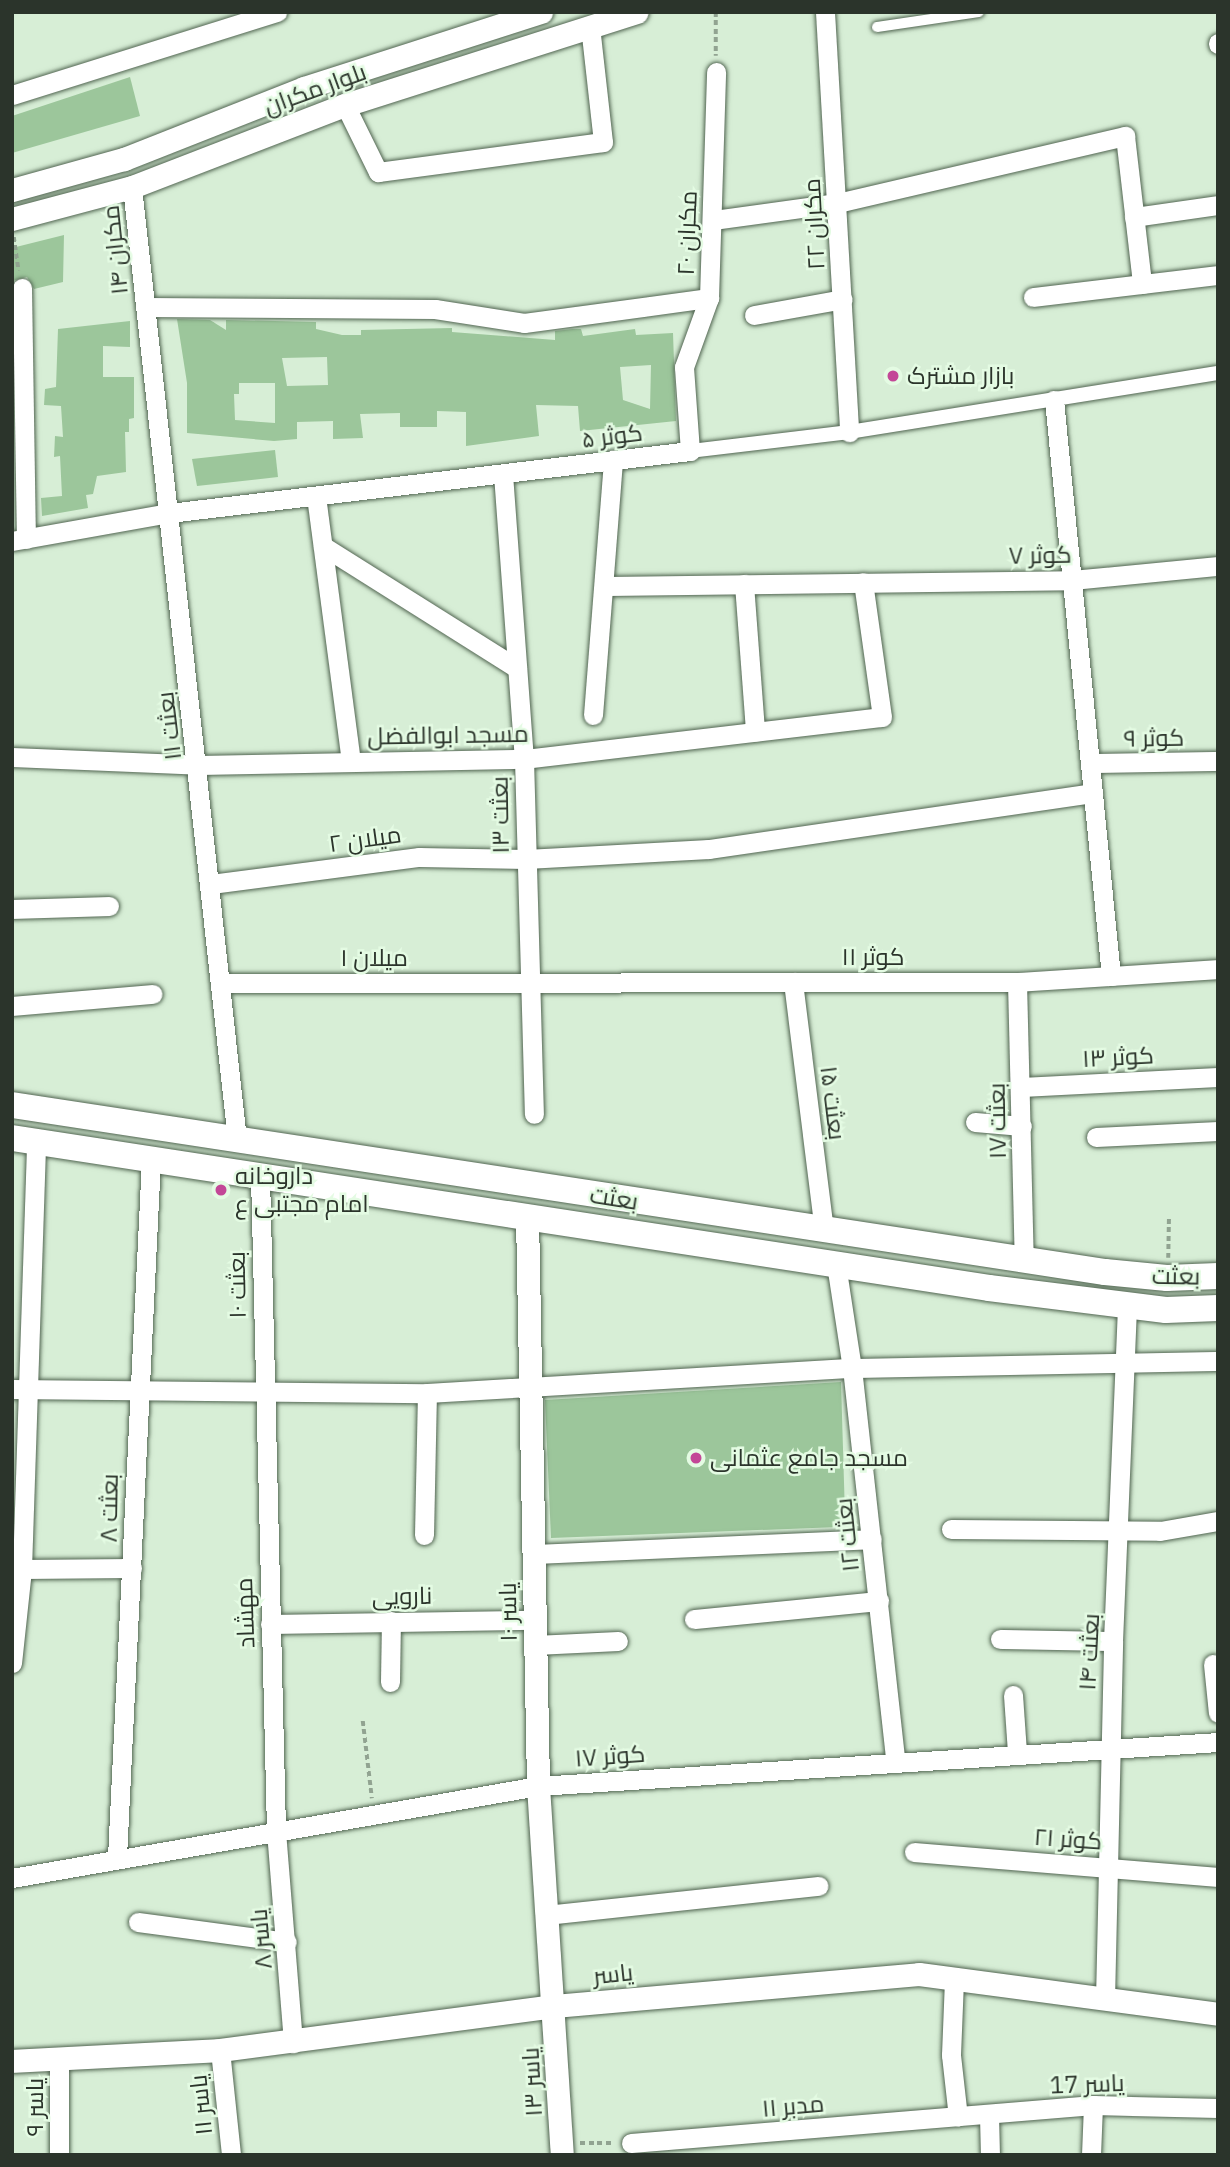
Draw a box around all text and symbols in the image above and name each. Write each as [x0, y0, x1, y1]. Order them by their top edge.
street label: بلوار مکران [260, 57, 370, 121]
street label: مکران ۲۲ [797, 177, 831, 271]
street label: مکران ۲۰ [671, 190, 703, 276]
street label: مکران ۱۴ [96, 204, 134, 296]
place label: بازار مشترک [907, 362, 1014, 390]
marker: بازار مشترک [885, 368, 901, 384]
street label: کوثر ۵ [580, 418, 644, 454]
street label: کوثر ۷ [1008, 540, 1072, 570]
street label: بعثت ۱۱ [151, 690, 187, 762]
street label: مسجد ابوالفضل [367, 719, 529, 751]
street label: کوثر ۹ [1123, 723, 1185, 753]
street label: بعثت ۱۳ [485, 776, 515, 854]
street label: میلان ۲ [327, 820, 403, 858]
street label: کوثر ۱۱ [842, 943, 904, 971]
street label: میلان ۱ [340, 944, 408, 972]
street label: کوثر ۱۳ [1081, 1041, 1155, 1073]
street label: بعثت ۱۵ [814, 1064, 852, 1142]
street label: بعثت ۱۷ [982, 1083, 1012, 1159]
place label: داروخانه امام مجتبی ع [235, 1162, 369, 1218]
street label: بعثت [588, 1180, 640, 1216]
marker: داروخانه امام مجتبی ع [213, 1182, 229, 1198]
street label: بعثت ۱۰ [222, 1251, 252, 1319]
street label: بعثت [1152, 1261, 1200, 1291]
place label: مسجد جامع عثمانی [710, 1444, 908, 1472]
marker: مسجد جامع عثمانی [688, 1450, 704, 1466]
street label: بعثت ۸ [94, 1473, 124, 1543]
street label: بعثت ۱۲ [829, 1497, 865, 1573]
street label: مهشاد [229, 1577, 261, 1649]
street label: نارویی [372, 1581, 432, 1611]
street label: یاسر ۱۰ [493, 1582, 523, 1642]
street label: بعثت ۱۴ [1073, 1613, 1105, 1691]
street label: کوثر ۱۷ [574, 1739, 646, 1773]
street label: کوثر ۲۱ [1033, 1822, 1103, 1856]
street label: یاسر ۸ [244, 1907, 278, 1971]
street label: یاسر [592, 1958, 634, 1990]
street label: یاسر ۱۳ [516, 2047, 548, 2117]
street label: یاسر 17 [1049, 2068, 1125, 2100]
street label: یاسر ۱۱ [184, 2073, 218, 2137]
street label: یاسر ۹ [21, 2078, 49, 2136]
street label: مدبر ۱۱ [761, 2089, 825, 2123]

